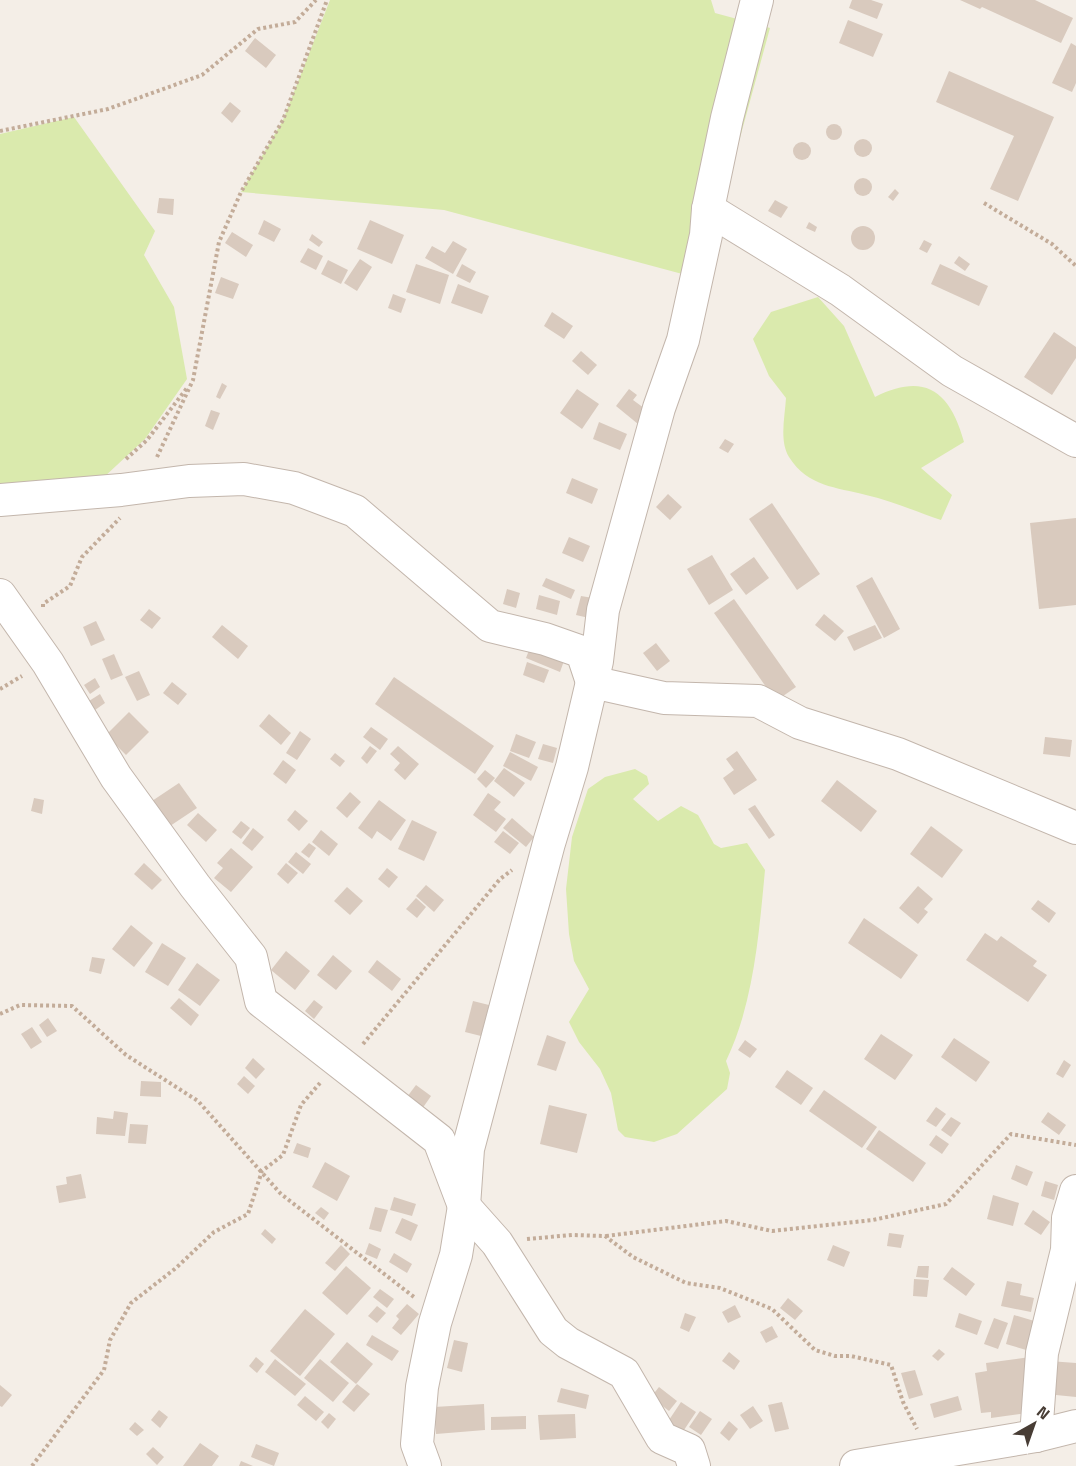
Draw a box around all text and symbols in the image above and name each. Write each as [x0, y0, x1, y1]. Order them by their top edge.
north arrow [1004, 1394, 1064, 1454]
text: N [1032, 1400, 1056, 1425]

